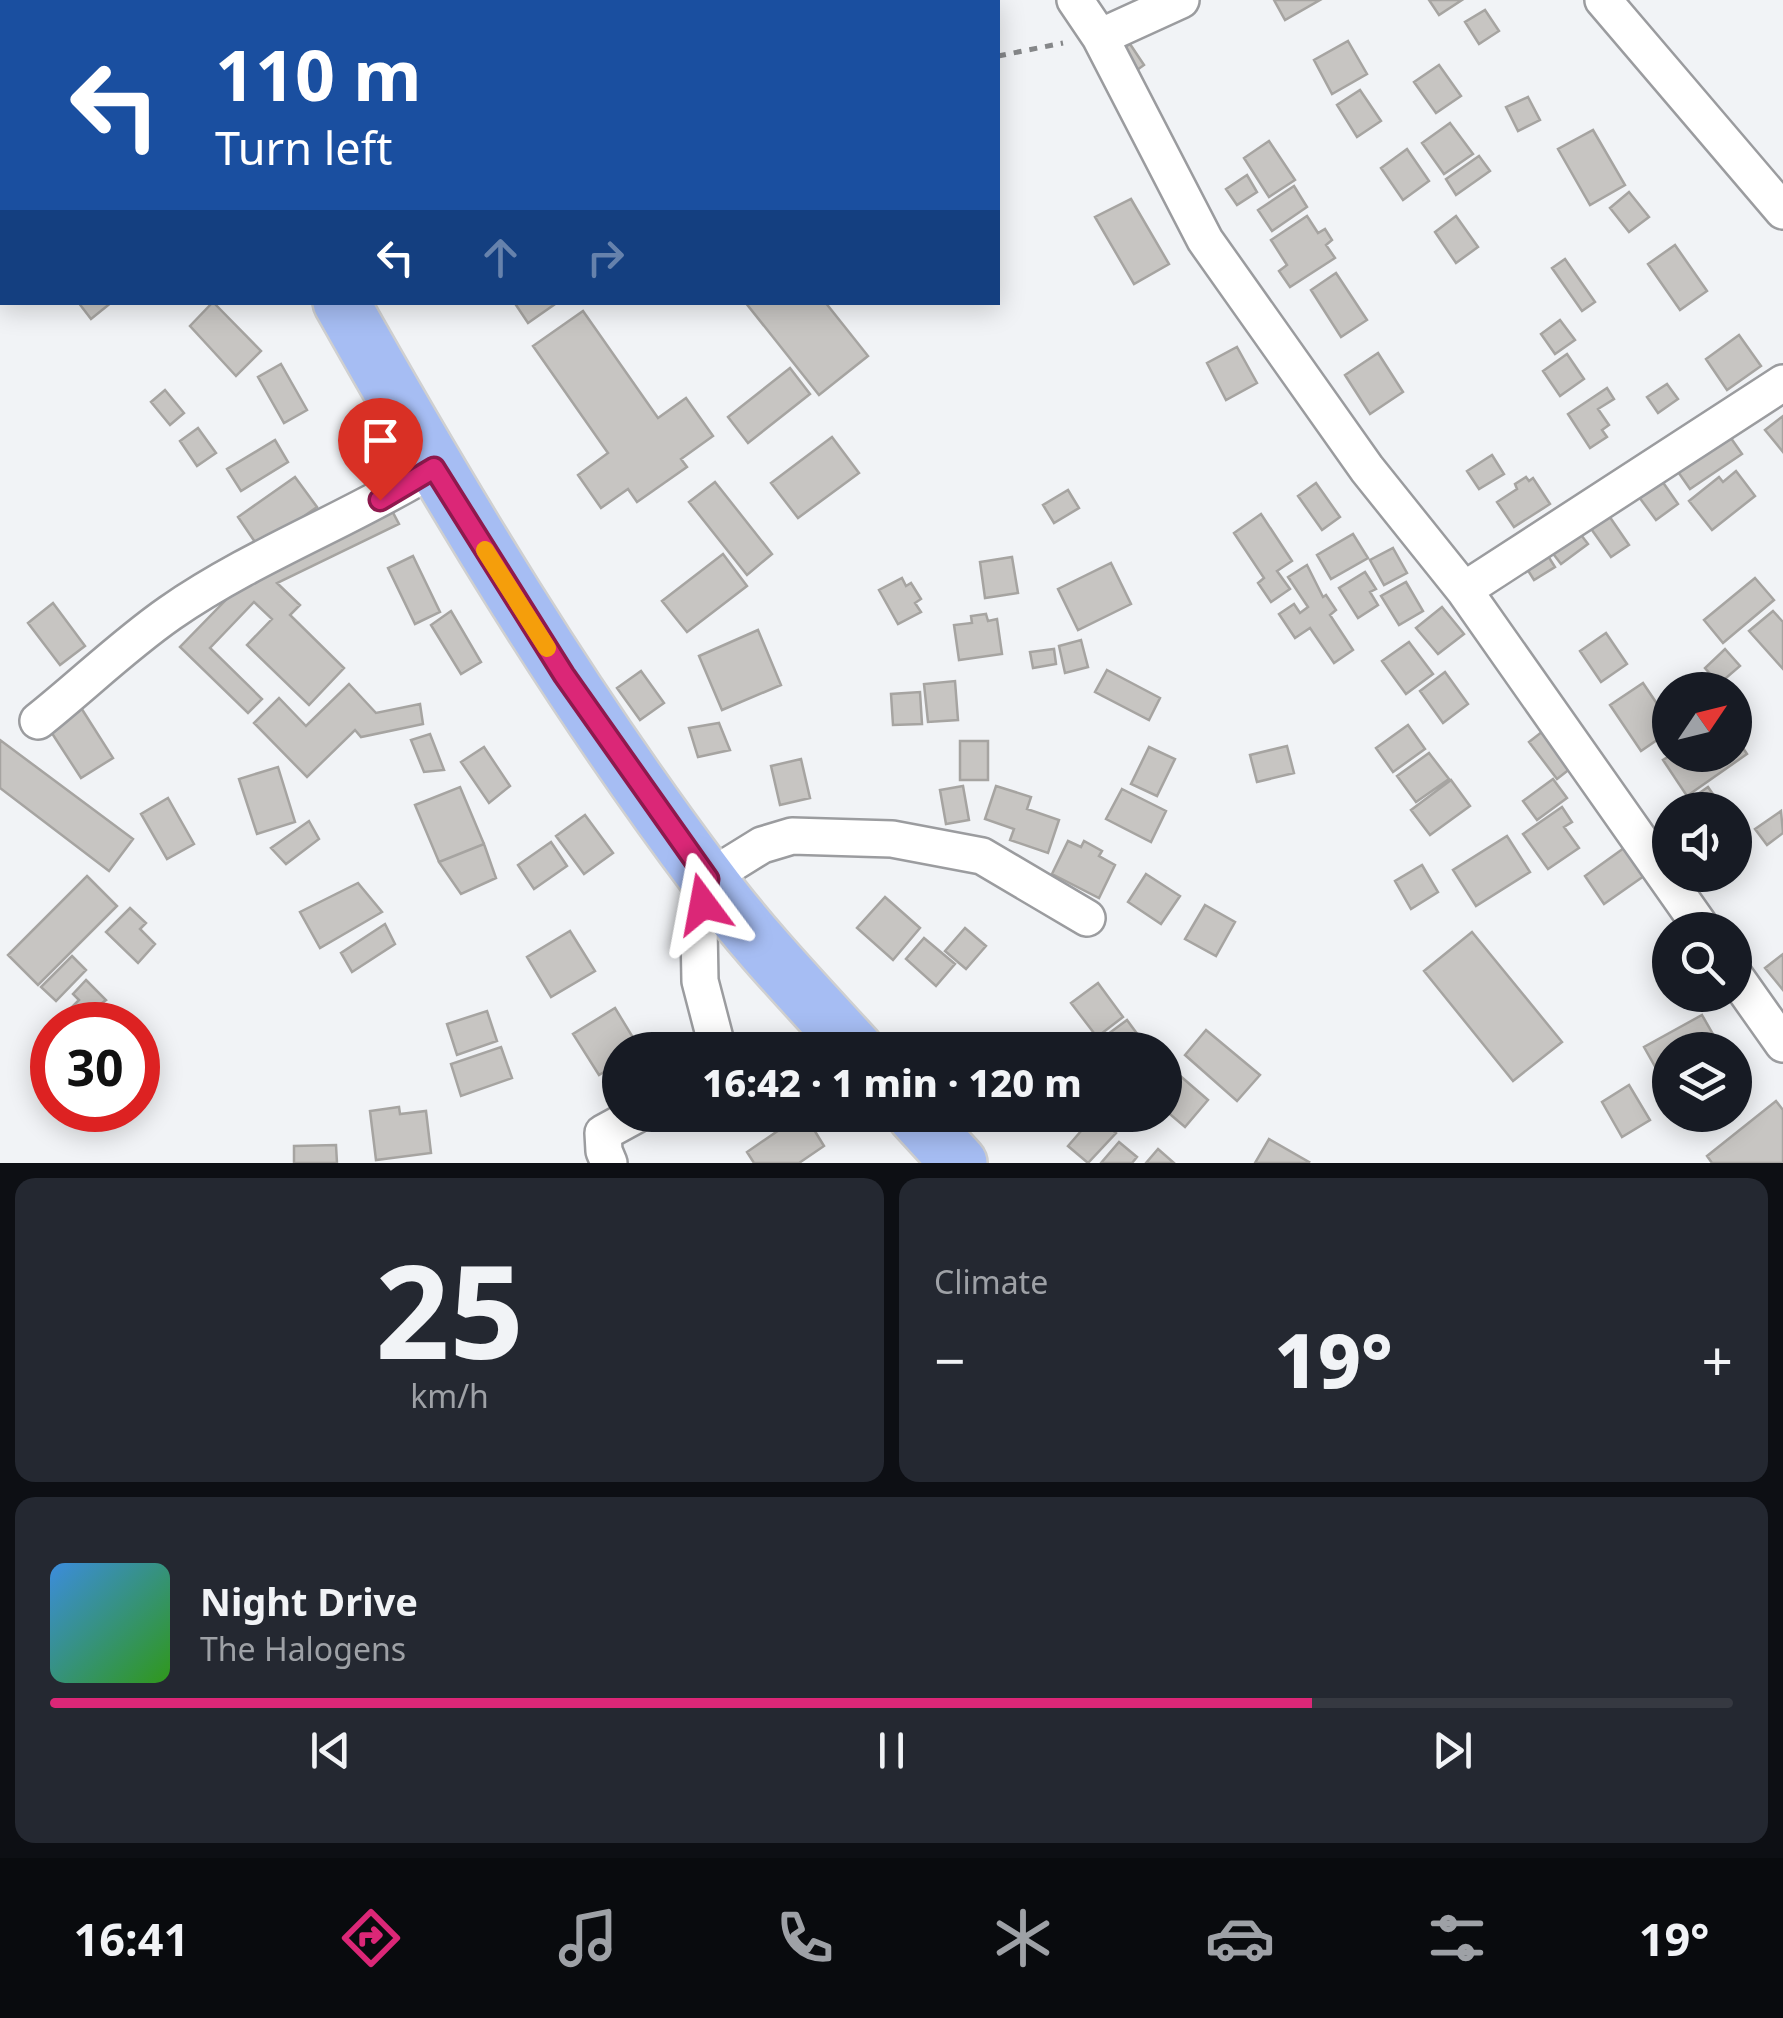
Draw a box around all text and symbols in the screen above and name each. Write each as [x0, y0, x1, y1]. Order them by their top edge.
text: 110 m [215, 26, 422, 122]
icon: left [50, 40, 180, 170]
text: Turn left [215, 117, 392, 178]
icon: left [368, 230, 423, 285]
icon: ahead [473, 230, 528, 285]
icon: right [578, 230, 633, 285]
pin [338, 398, 423, 501]
icon: arrive [353, 413, 408, 468]
north arrow [1652, 672, 1752, 772]
map controls [1652, 672, 1752, 1132]
button: sound [1652, 792, 1752, 892]
position arrow [651, 852, 755, 956]
button: search [1652, 912, 1752, 1012]
speed limit sign: 30 [30, 1002, 160, 1132]
button: layers [1652, 1032, 1752, 1132]
text: 16:42 · 1 min · 120 m [702, 1056, 1082, 1108]
text: 25 [375, 1220, 524, 1397]
text: Climate [934, 1260, 1048, 1303]
text: 19° [1274, 1308, 1393, 1410]
text: − [934, 1322, 965, 1397]
text: + [1702, 1322, 1733, 1397]
text: km/h [410, 1374, 489, 1417]
text: Night Drive [200, 1575, 418, 1627]
text: The Halogens [200, 1627, 406, 1670]
icon: previous [303, 1723, 358, 1778]
icon: pause [864, 1723, 919, 1778]
icon: next [1425, 1723, 1480, 1778]
icon: directions [336, 1903, 406, 1973]
icon: music [553, 1903, 623, 1973]
icon: phone [770, 1903, 840, 1973]
icon: climate [988, 1903, 1058, 1973]
icon: car [1205, 1903, 1275, 1973]
icon: filters [1422, 1903, 1492, 1973]
text: 16:41 [74, 1908, 189, 1969]
text: 19° [1639, 1908, 1709, 1969]

